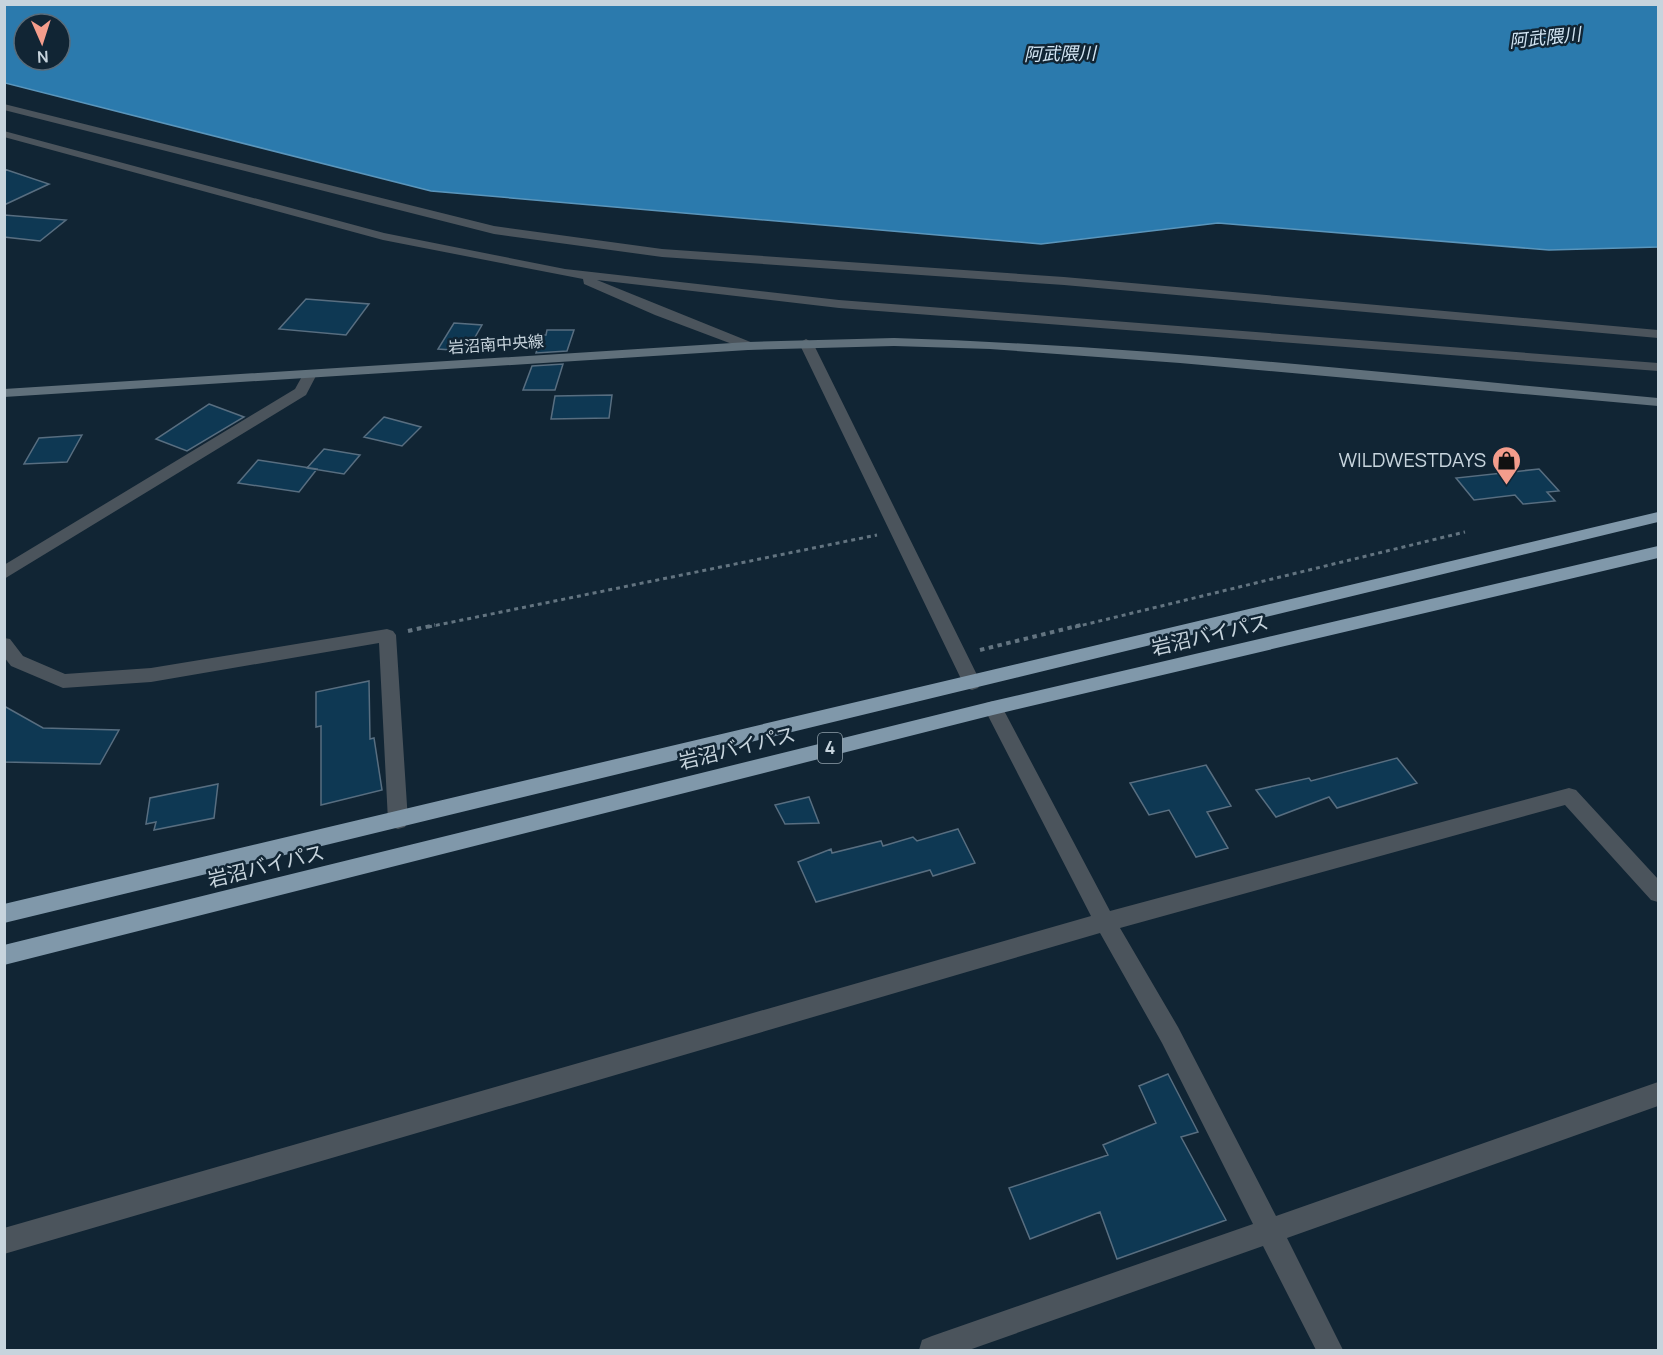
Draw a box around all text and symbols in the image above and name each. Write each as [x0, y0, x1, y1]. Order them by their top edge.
north arrow [12, 12, 72, 72]
water label: 阿武隈川 [1508, 21, 1584, 53]
water label: 阿武隈川 [1024, 40, 1098, 66]
text: N [36, 46, 49, 68]
street label: 岩沼南中央線 [447, 330, 545, 358]
shop icon: WILDWESTDAYS [1491, 444, 1523, 486]
place label: WILDWESTDAYS [1338, 446, 1486, 473]
street label: 岩沼バイパス [1149, 608, 1271, 661]
street label: 岩沼バイパス [676, 720, 798, 775]
road number: 4 [818, 733, 842, 763]
street label: 岩沼バイパス [205, 838, 327, 893]

